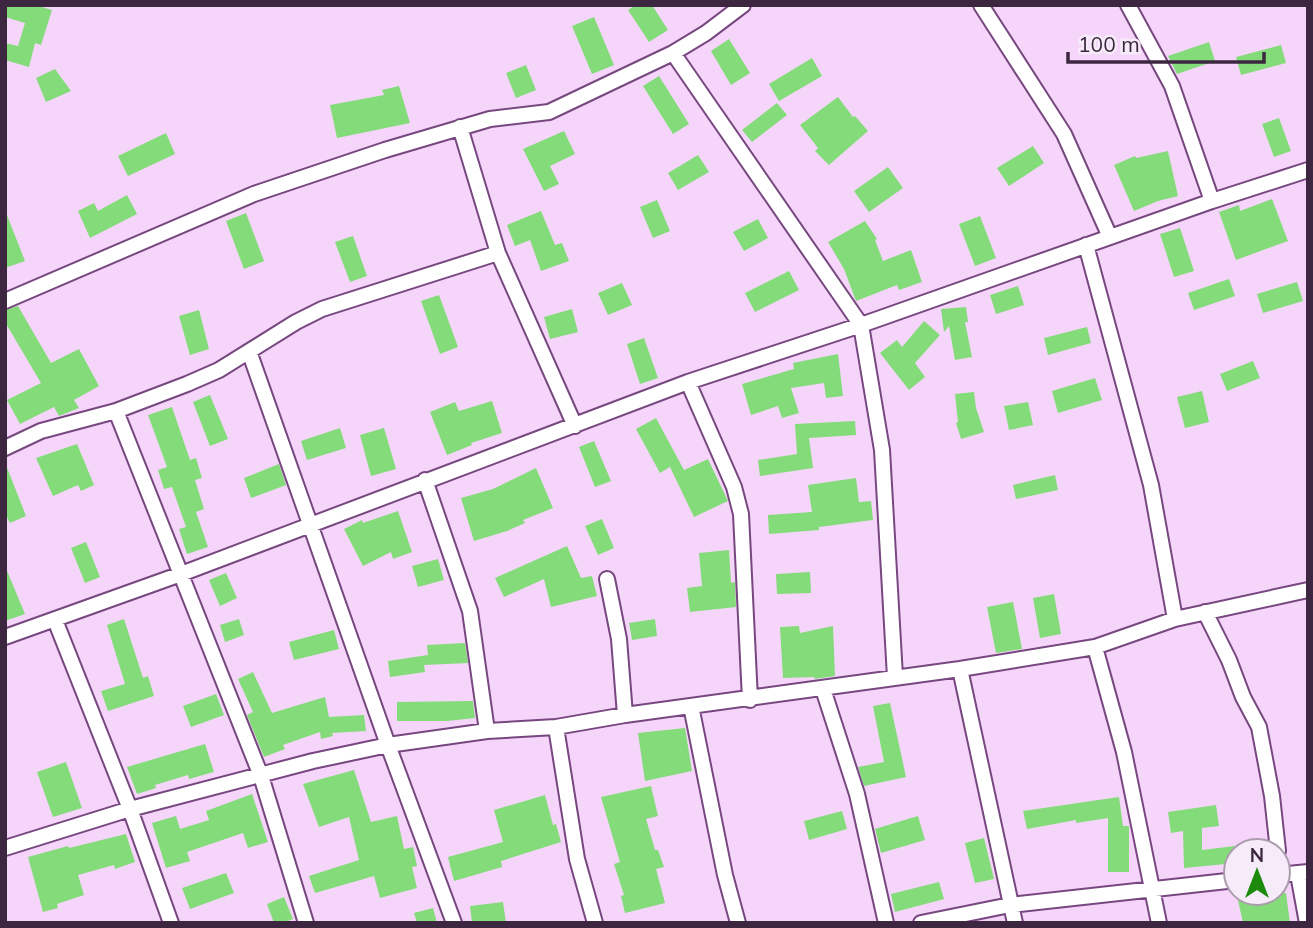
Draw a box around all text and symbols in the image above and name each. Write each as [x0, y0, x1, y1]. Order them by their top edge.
scale bar [1068, 21, 1264, 65]
text: 100 m [1078, 31, 1140, 57]
north arrow [1222, 837, 1292, 907]
text: N [1250, 843, 1264, 867]

